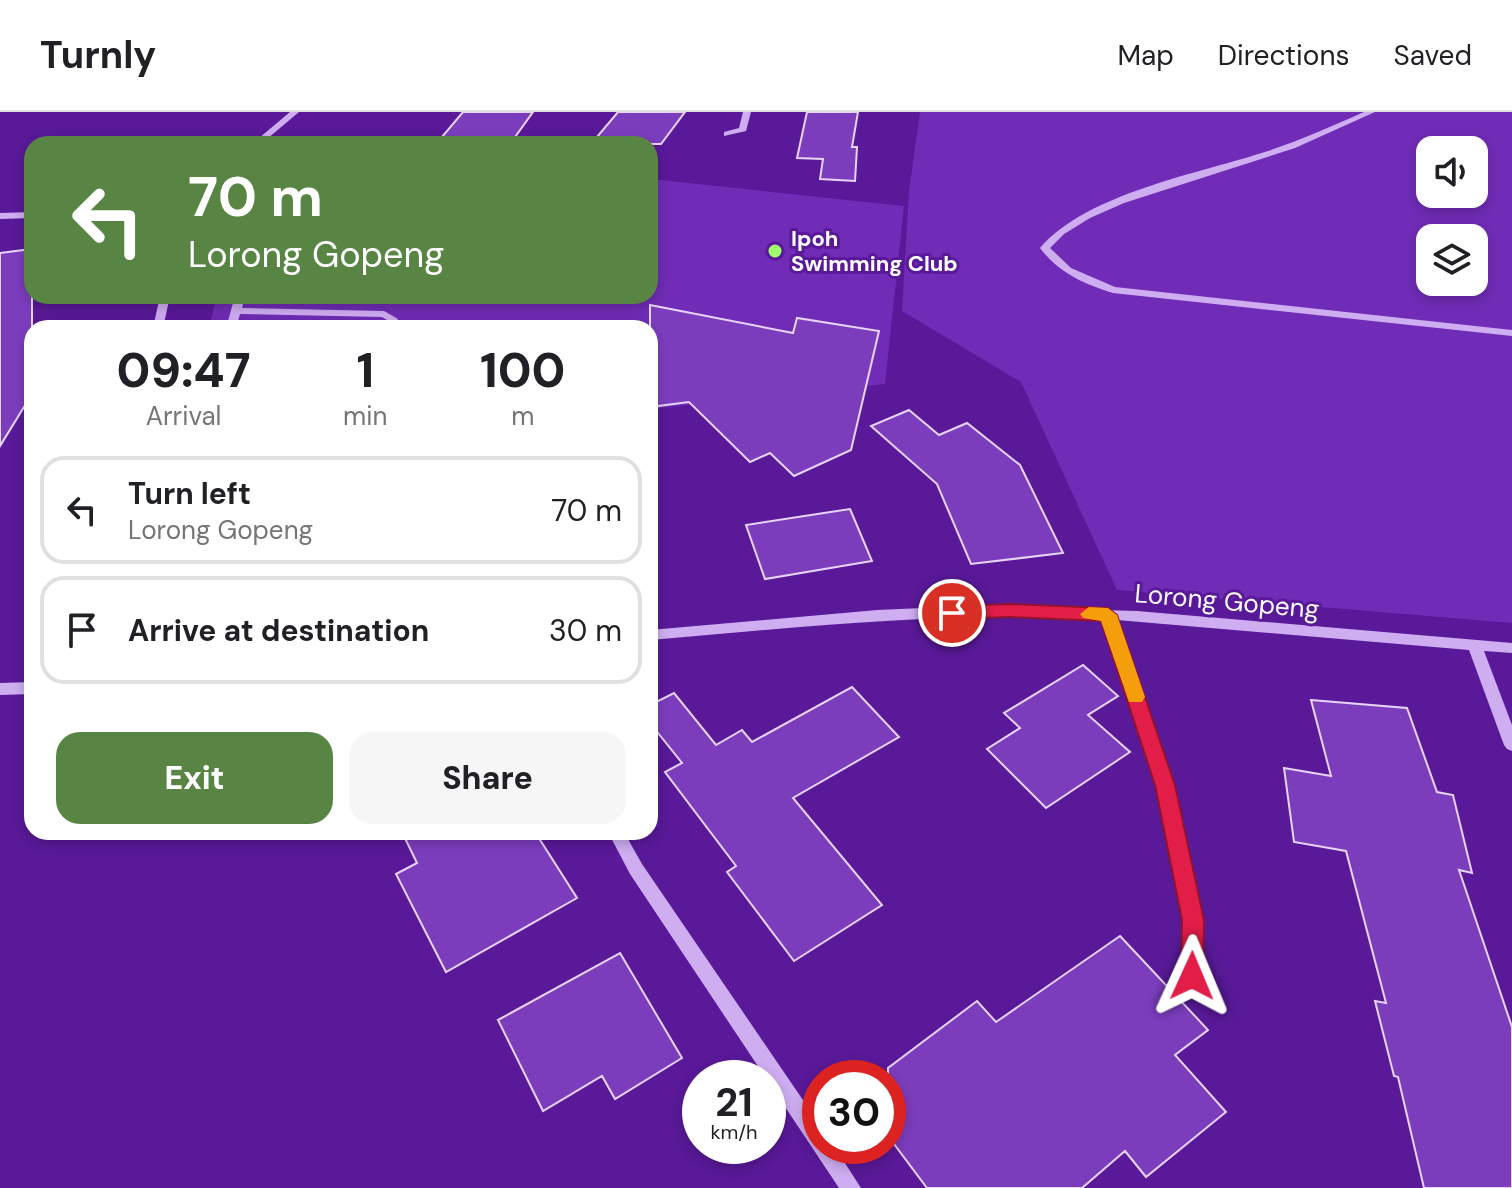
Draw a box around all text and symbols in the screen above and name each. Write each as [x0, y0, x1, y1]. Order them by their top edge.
text: Turnly [40, 30, 156, 80]
text: Map [1117, 37, 1174, 74]
text: Directions [1218, 37, 1350, 74]
text: Saved [1394, 37, 1472, 74]
map controls [1416, 136, 1488, 296]
button: sound [1416, 136, 1488, 208]
text: 70 m [188, 160, 323, 233]
icon: left [56, 168, 160, 272]
place label: Ipoh Swimming Club [791, 224, 958, 278]
button: layers [1416, 224, 1488, 296]
text: Lorong Gopeng [188, 231, 444, 278]
marker: Ipoh Swimming Club [766, 242, 784, 260]
text: 09:47 [117, 339, 251, 402]
text: 1 [356, 339, 374, 402]
text: 100 [480, 339, 565, 402]
text: Arrival [146, 399, 221, 433]
text: min [343, 399, 387, 433]
text: m [511, 399, 534, 433]
text: Turn left [128, 474, 251, 513]
icon: left [60, 488, 104, 532]
text: 70 m [551, 491, 622, 530]
text: Lorong Gopeng [128, 513, 313, 547]
street label: Lorong Gopeng [1133, 576, 1321, 626]
pin [918, 579, 986, 647]
icon: arrive [930, 591, 974, 635]
icon: arrive [60, 608, 104, 652]
text: Arrive at destination [128, 611, 429, 650]
text: 30 m [549, 611, 622, 650]
button: Exit [56, 732, 333, 824]
button: Share [349, 732, 626, 824]
position arrow [1150, 934, 1234, 1018]
speed limit sign: 30 [802, 1060, 906, 1164]
text: 21 [715, 1076, 753, 1128]
text: km/h [710, 1119, 758, 1145]

